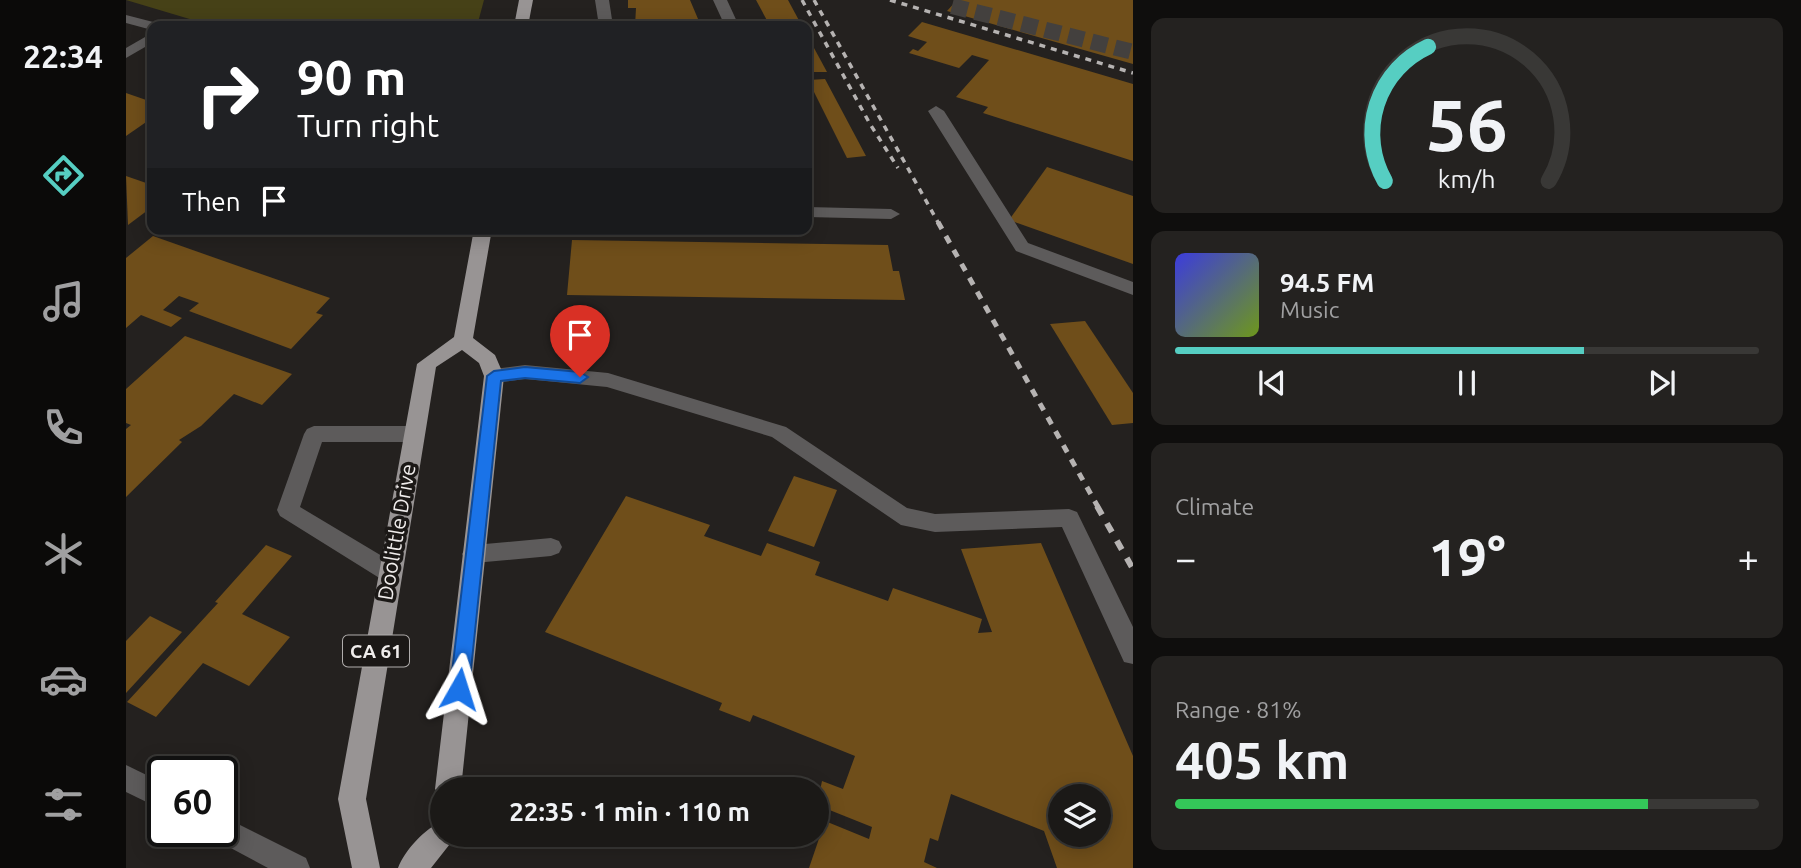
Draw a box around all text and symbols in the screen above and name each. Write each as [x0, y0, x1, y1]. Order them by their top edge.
text: 22:34 [23, 38, 103, 74]
icon: right [182, 49, 273, 140]
text: 90 m [297, 49, 406, 104]
text: 56 [1426, 84, 1508, 166]
text: Turn right [297, 107, 439, 143]
icon: directions [39, 151, 88, 200]
text: km/h [1438, 165, 1496, 193]
icon: arrive [255, 182, 293, 220]
text: Then [182, 187, 241, 216]
text: 94.5 FM [1280, 268, 1374, 297]
icon: music [39, 277, 88, 326]
text: Music [1280, 297, 1339, 322]
pin [550, 305, 610, 377]
icon: arrive [561, 316, 599, 354]
icon: previous [1253, 364, 1291, 402]
icon: pause [1448, 364, 1486, 402]
icon: next [1643, 364, 1681, 402]
icon: phone [39, 403, 88, 452]
street label: Doolittle Drive [372, 462, 420, 602]
text: Climate [1175, 494, 1254, 519]
text: 19° [1428, 528, 1506, 586]
icon: climate [39, 529, 88, 578]
text: − [1175, 537, 1196, 579]
text: + [1738, 537, 1759, 579]
road number: CA 61 [343, 636, 409, 666]
position arrow [422, 652, 496, 726]
icon: car [39, 655, 88, 704]
text: Range · 81% [1175, 697, 1302, 722]
text: 405 km [1175, 731, 1349, 789]
speed limit sign: 60 [147, 756, 238, 847]
icon: filters [39, 780, 88, 829]
map controls [1048, 784, 1111, 847]
button: layers [1048, 784, 1111, 847]
text: 22:35 · 1 min · 110 m [509, 797, 750, 826]

